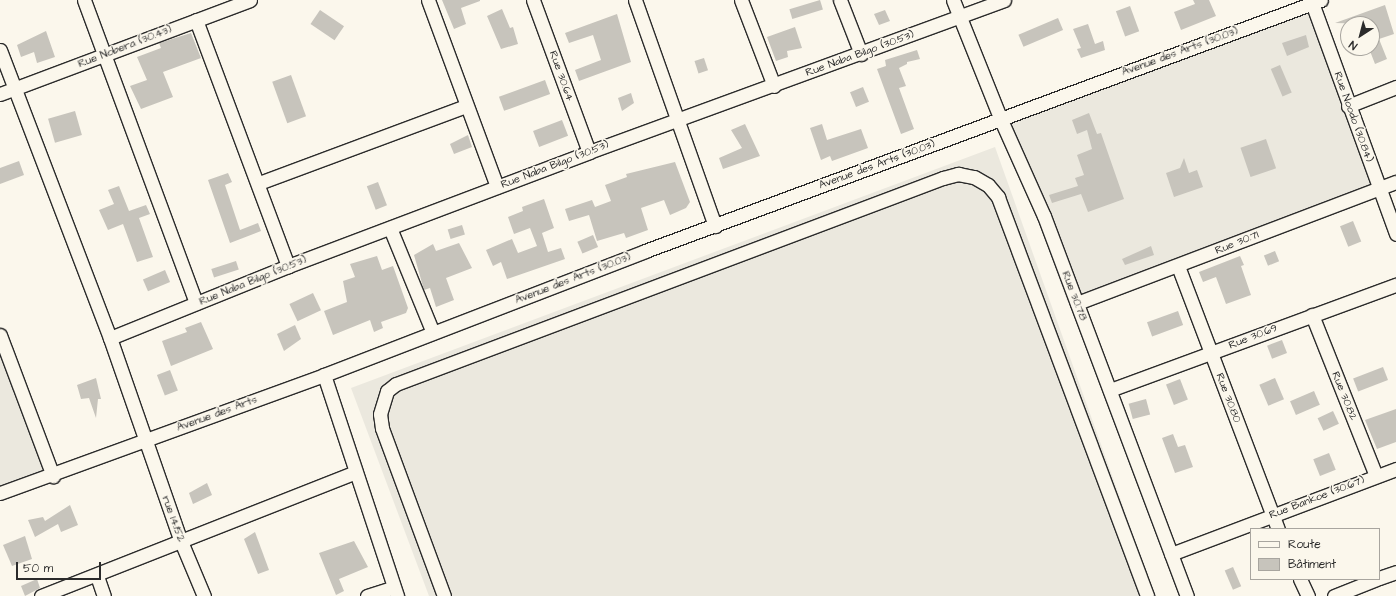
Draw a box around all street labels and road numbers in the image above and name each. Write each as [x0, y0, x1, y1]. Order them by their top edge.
street label: Rue Nobera (30.43) [76, 23, 174, 71]
street label: Avenue des Arts (30.03) [1120, 25, 1240, 79]
street label: Rue Naba Bilgo (30.53) [804, 28, 916, 80]
street label: Rue 30.64 [546, 49, 576, 103]
street label: Rue Noodo (30.84) [1331, 70, 1375, 164]
street label: Rue Naba Bilgo (30.53) [499, 138, 611, 192]
street label: Avenue des Arts (30.03) [817, 138, 937, 192]
street label: Rue 30.71 [1213, 228, 1261, 258]
street label: Avenue des Arts (30.03) [513, 251, 633, 307]
street label: Rue Naba Bilgo (30.53) [197, 253, 309, 309]
street label: Rue 30.78 [1059, 269, 1089, 323]
street label: Rue 30.69 [1227, 322, 1279, 352]
street label: Rue 30.82 [1328, 370, 1360, 422]
street label: Rue 30.80 [1213, 371, 1243, 425]
street label: Avenue des Arts [175, 393, 259, 435]
street label: Rue Bankoe (30.67) [1268, 474, 1366, 522]
street label: rue 14.152 [159, 494, 187, 544]

